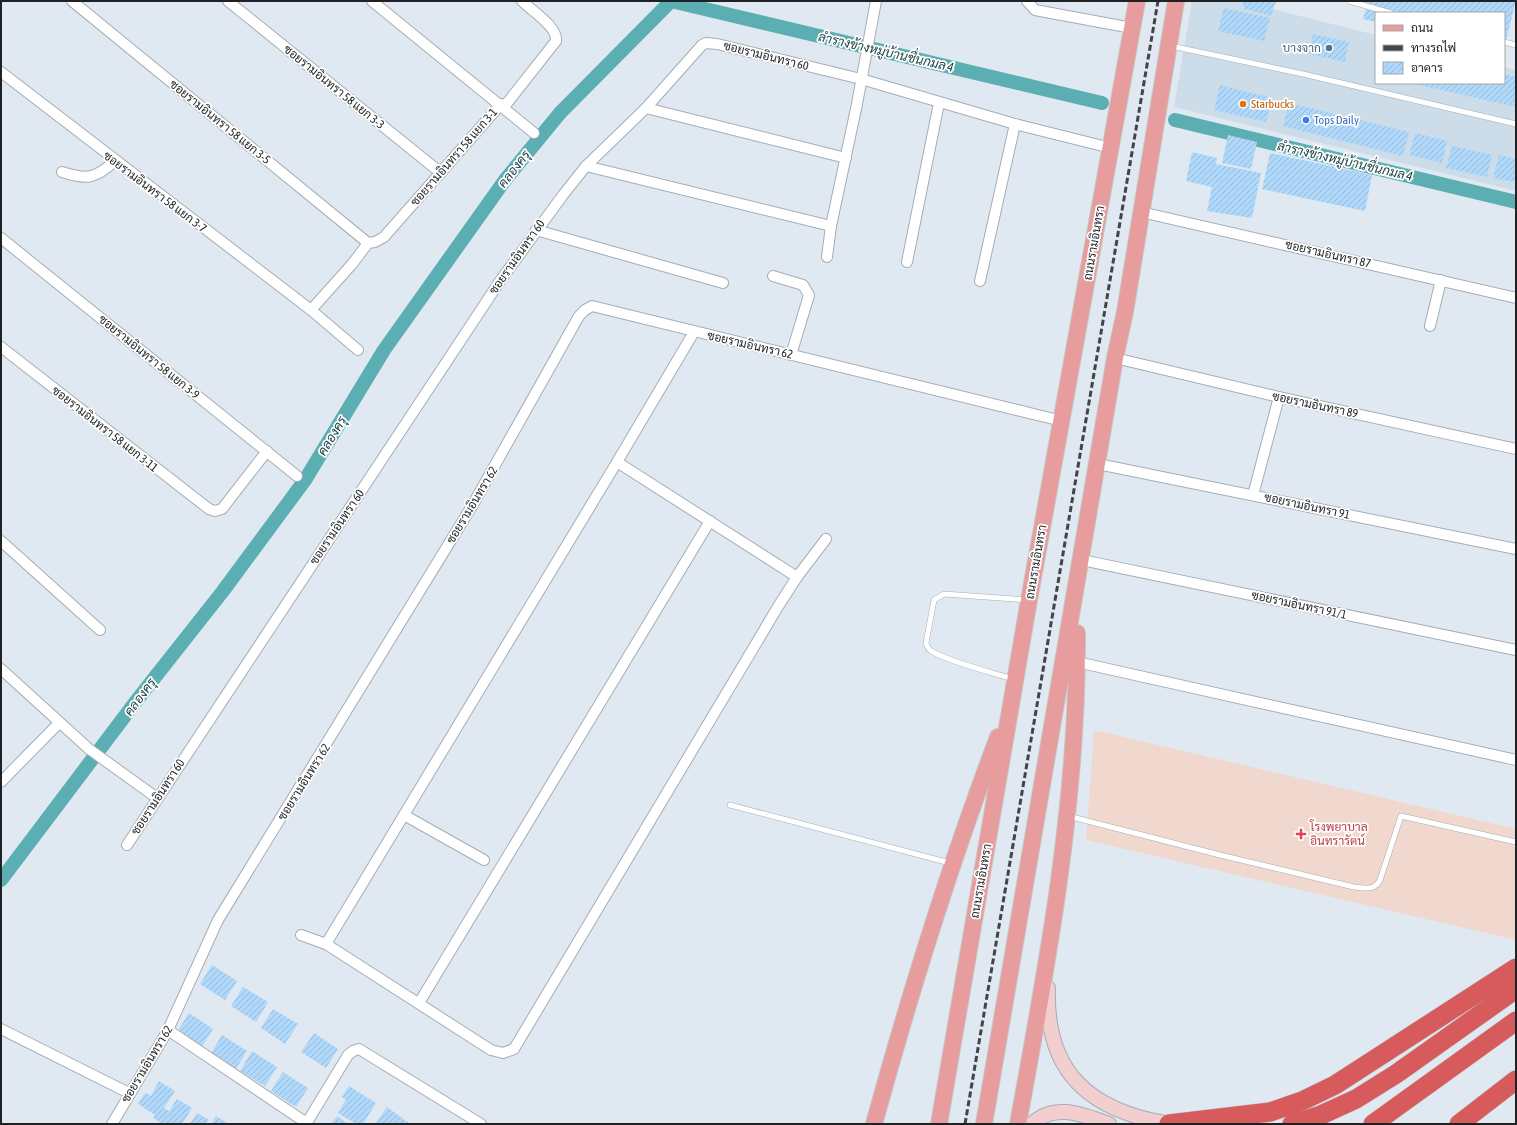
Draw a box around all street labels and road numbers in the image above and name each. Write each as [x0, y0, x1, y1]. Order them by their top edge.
street label: ซอยรามอินทรา 60 [722, 39, 810, 73]
street label: ซอยรามอินทรา 58 แยก 3-3 [281, 42, 387, 132]
street label: ซอยรามอินทรา 58 แยก 3-5 [167, 77, 273, 167]
street label: ซอยรามอินทรา 58 แยก 3-1 [408, 105, 501, 209]
street label: ซอยรามอินทรา 58 แยก 3-7 [101, 149, 210, 236]
street label: ถนนรามอินทรา [1081, 205, 1107, 281]
street label: ซอยรามอินทรา 60 [486, 217, 548, 297]
street label: ซอยรามอินทรา 87 [1284, 237, 1373, 271]
street label: ซอยรามอินทรา 58 แยก 3-9 [96, 312, 203, 402]
street label: ซอยรามอินทรา 62 [706, 328, 794, 362]
street label: ซอยรามอินทรา 58 แยก 3-11 [49, 383, 161, 475]
street label: ซอยรามอินทรา 89 [1271, 389, 1360, 421]
street label: ซอยรามอินทรา 62 [443, 464, 501, 546]
street label: ซอยรามอินทรา 60 [307, 487, 367, 567]
street label: ซอยรามอินทรา 91 [1263, 490, 1352, 522]
street label: ถนนรามอินทรา [1023, 524, 1049, 600]
street label: ซอยรามอินทรา 91/1 [1250, 588, 1348, 622]
street label: ซอยรามอินทรา 62 [275, 741, 333, 823]
street label: ซอยรามอินทรา 60 [128, 756, 188, 837]
street label: ถนนรามอินทรา [968, 843, 994, 919]
street label: ซอยรามอินทรา 62 [118, 1023, 176, 1105]

